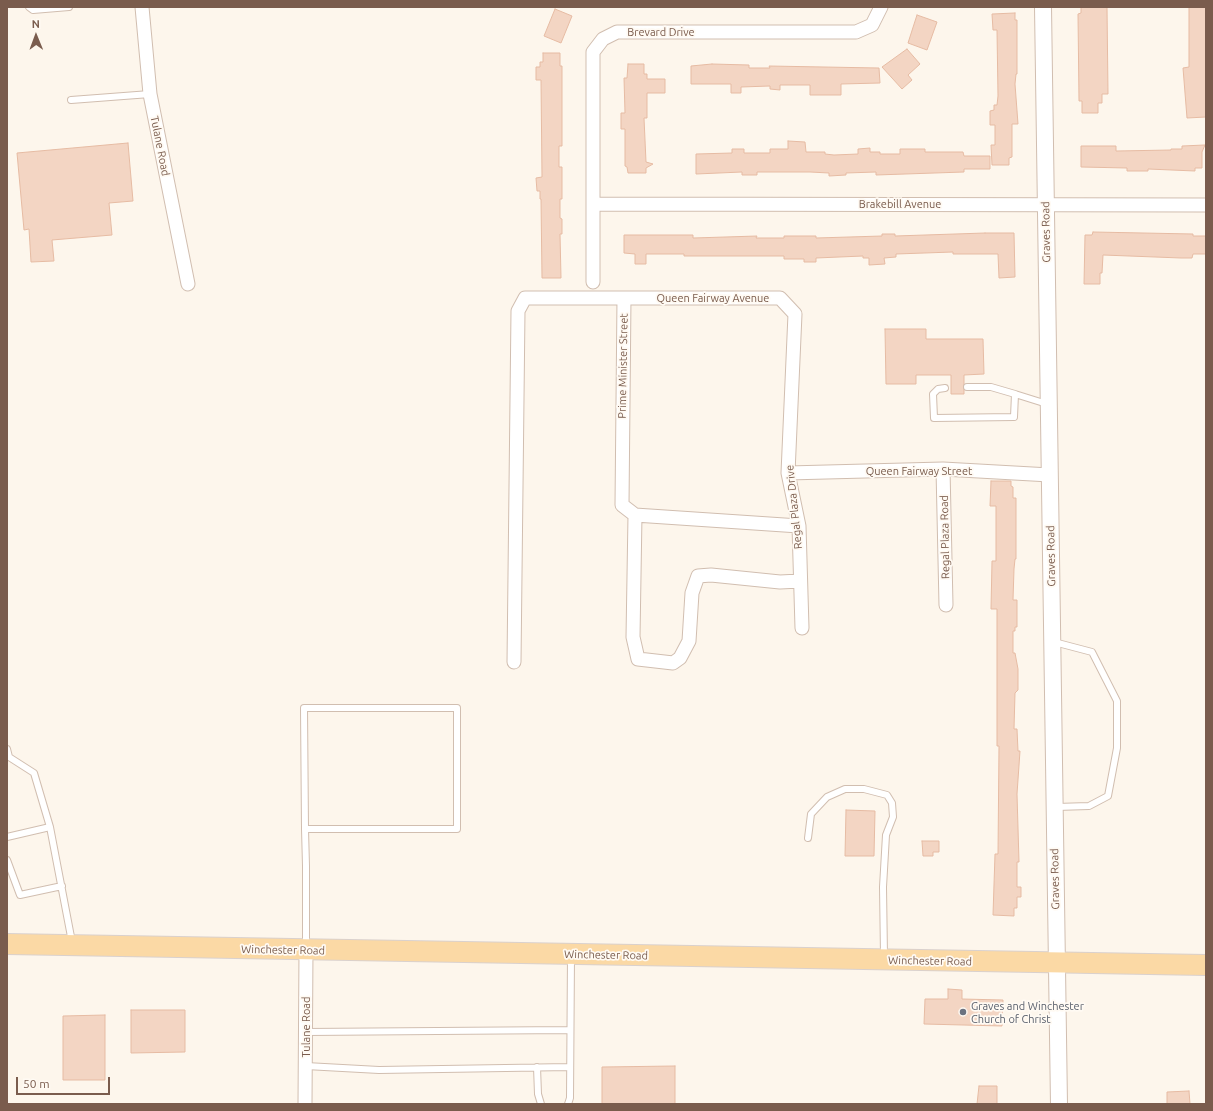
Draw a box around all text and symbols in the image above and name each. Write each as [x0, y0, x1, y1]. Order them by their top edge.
north arrow [16, 16, 56, 56]
text: N [32, 18, 40, 30]
street label: Brevard Drive [627, 25, 695, 39]
street label: Tulane Road [148, 115, 172, 177]
street label: Brakebill Avenue [859, 197, 941, 211]
street label: Graves Road [1039, 201, 1053, 263]
street label: Queen Fairway Avenue [657, 291, 769, 305]
street label: Prime Minister Street [615, 313, 631, 419]
street label: Regal Plaza Drive [783, 464, 805, 550]
street label: Queen Fairway Street [866, 464, 972, 478]
street label: Regal Plaza Road [938, 495, 952, 579]
street label: Graves Road [1044, 525, 1058, 587]
street label: Graves Road [1048, 848, 1062, 910]
street label: Winchester Road [241, 943, 325, 957]
street label: Winchester Road [564, 948, 648, 962]
street label: Winchester Road [888, 954, 972, 968]
street label: Tulane Road [299, 997, 313, 1057]
place label: Graves and Winchester Church of Christ [971, 999, 1084, 1025]
marker: Graves and Winchester Church of Christ [958, 1007, 968, 1017]
scale bar [18, 1069, 112, 1095]
text: 50 m [23, 1077, 50, 1090]

